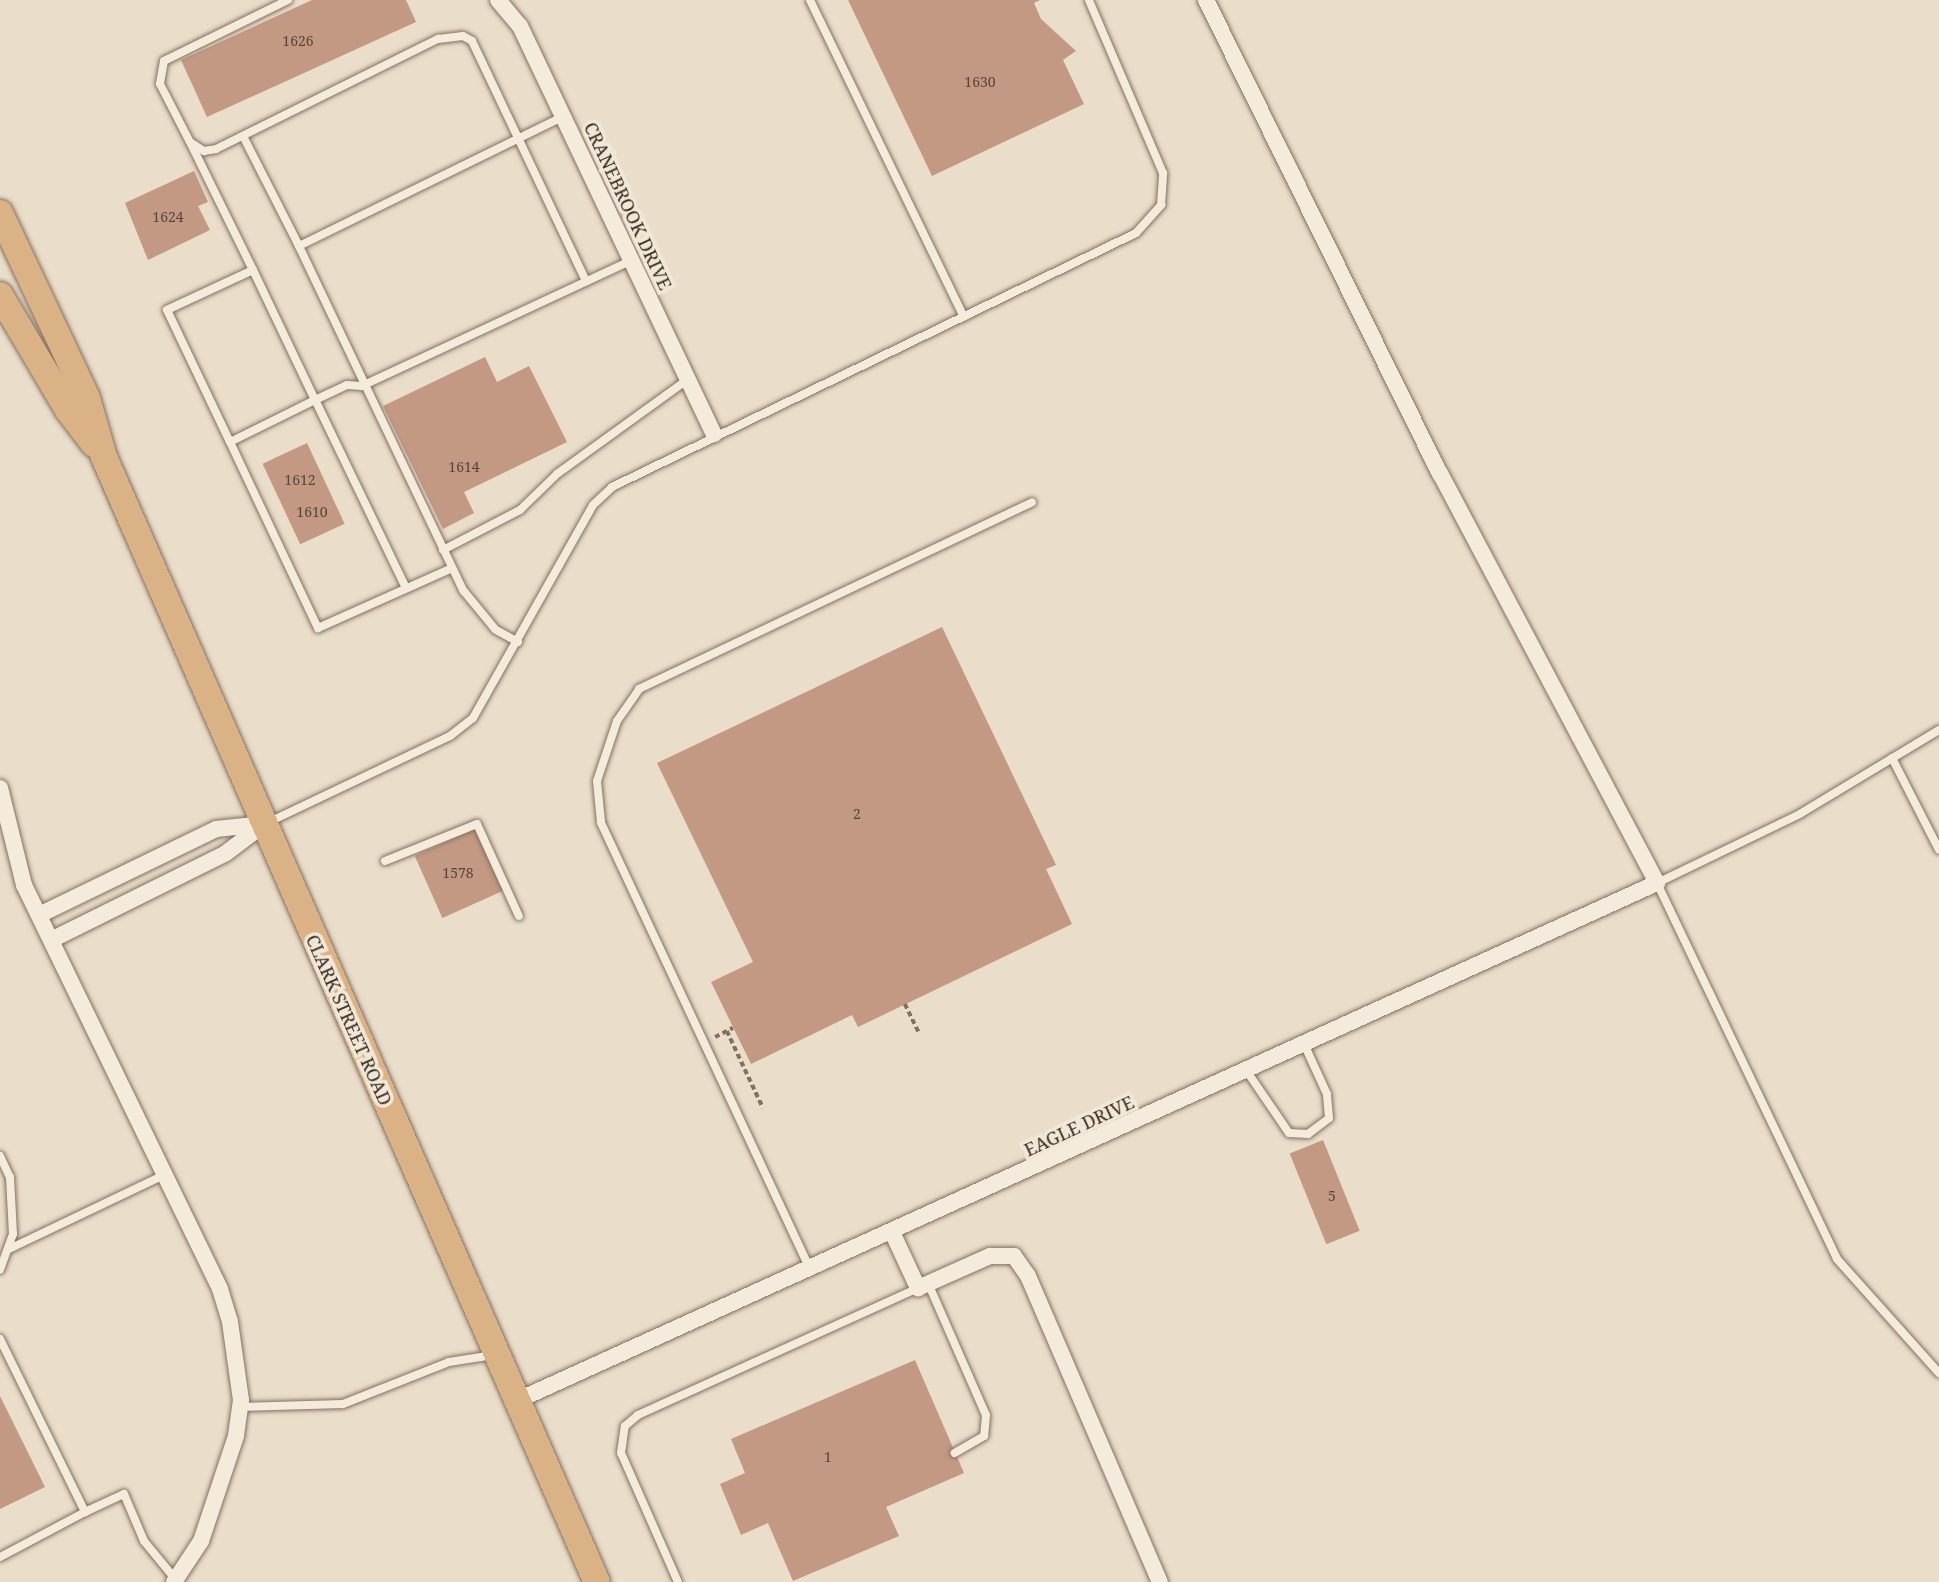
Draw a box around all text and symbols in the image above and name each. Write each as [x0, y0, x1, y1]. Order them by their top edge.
house number: 1626 [282, 33, 314, 49]
house number: 1630 [964, 74, 996, 90]
street label: CRANEBROOK DRIVE [580, 119, 676, 293]
house number: 1624 [152, 209, 184, 225]
house number: 1614 [448, 459, 480, 475]
house number: 1612 [284, 472, 316, 488]
house number: 1610 [296, 504, 328, 520]
house number: 2 [853, 806, 861, 822]
house number: 1578 [442, 865, 474, 881]
street label: CLARK STREET ROAD [302, 931, 396, 1109]
street label: EAGLE DRIVE [1021, 1091, 1137, 1161]
house number: 5 [1328, 1188, 1336, 1204]
house number: 1 [824, 1449, 832, 1465]

